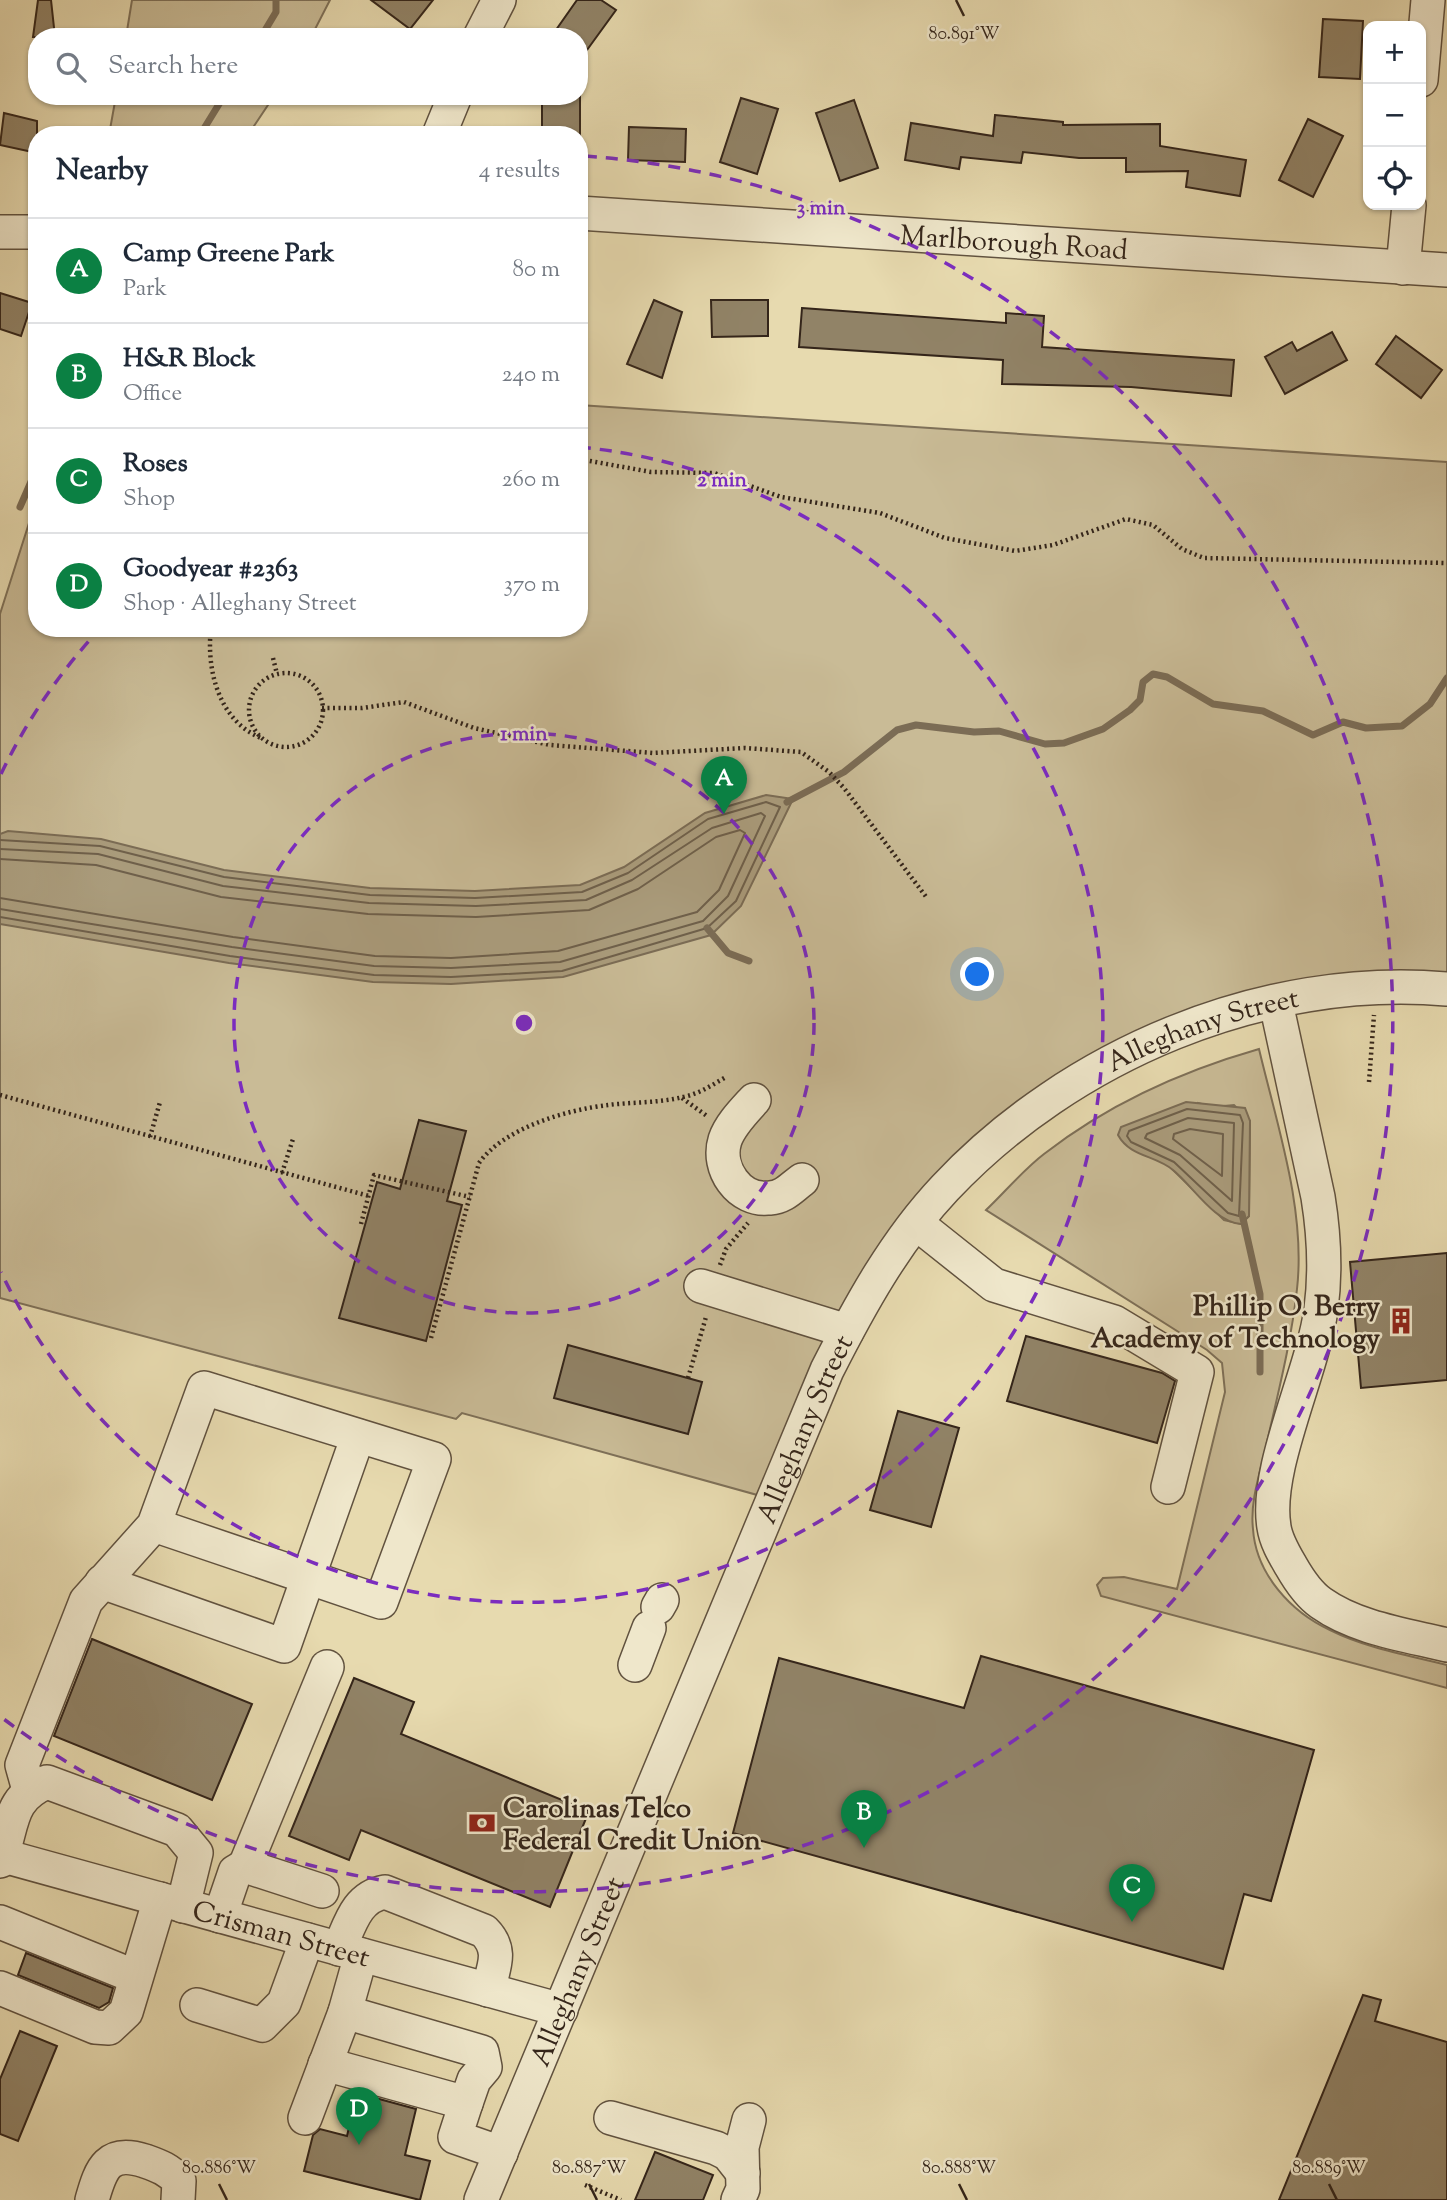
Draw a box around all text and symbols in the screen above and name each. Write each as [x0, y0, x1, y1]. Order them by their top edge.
map controls [1363, 21, 1426, 210]
button: + [1363, 21, 1426, 84]
text: 80.891°W [928, 22, 1000, 48]
search box [28, 28, 588, 105]
icon: search [52, 48, 90, 86]
text: Search here [108, 48, 238, 85]
button: − [1363, 84, 1426, 147]
button: locate [1363, 147, 1426, 210]
text: Nearby [56, 150, 148, 193]
text: 4 results [479, 155, 560, 188]
text: 3 min [797, 194, 846, 224]
street label: Marlborough Road [899, 217, 1129, 272]
text: Camp Greene Park [123, 236, 335, 273]
text: A [70, 254, 88, 287]
text: 80 m [512, 254, 560, 287]
text: Park [123, 273, 167, 306]
text: H&R Block [123, 341, 256, 378]
text: B [72, 359, 86, 392]
text: 240 m [502, 359, 560, 392]
text: Office [123, 378, 182, 411]
text: Roses [123, 446, 188, 483]
text: C [70, 464, 88, 497]
text: 260 m [502, 464, 560, 497]
text: 2 min [697, 466, 748, 496]
text: Shop [123, 483, 175, 516]
text: Goodyear #2363 [123, 551, 298, 588]
text: D [70, 569, 88, 602]
text: 370 m [504, 569, 560, 602]
text: Shop · Alleghany Street [123, 588, 357, 621]
text: 1 min [500, 720, 548, 750]
pin: A [701, 756, 747, 814]
your location [960, 957, 994, 991]
street label: Alleghany Street [1100, 980, 1303, 1084]
centre of rings [512, 1011, 536, 1035]
place label: Phillip O. Berry Academy of Technology [1091, 1288, 1380, 1360]
building icon: Phillip O. Berry Academy of Technology [1386, 1306, 1416, 1336]
street label: Alleghany Street [748, 1328, 865, 1531]
place label: Carolinas Telco Federal Credit Union [503, 1790, 761, 1862]
pin: B [841, 1790, 887, 1848]
bank icon: Carolinas Telco Federal Credit Union [467, 1808, 497, 1838]
pin: C [1109, 1864, 1155, 1922]
street label: Alleghany Street [522, 1871, 637, 2073]
street label: Crisman Street [187, 1892, 374, 1979]
pin: D [336, 2087, 382, 2145]
text: 80.886°W [182, 2156, 256, 2182]
text: 80.887°W [552, 2156, 626, 2182]
text: 80.888°W [922, 2156, 996, 2182]
text: 80.889°W [1292, 2156, 1366, 2182]

